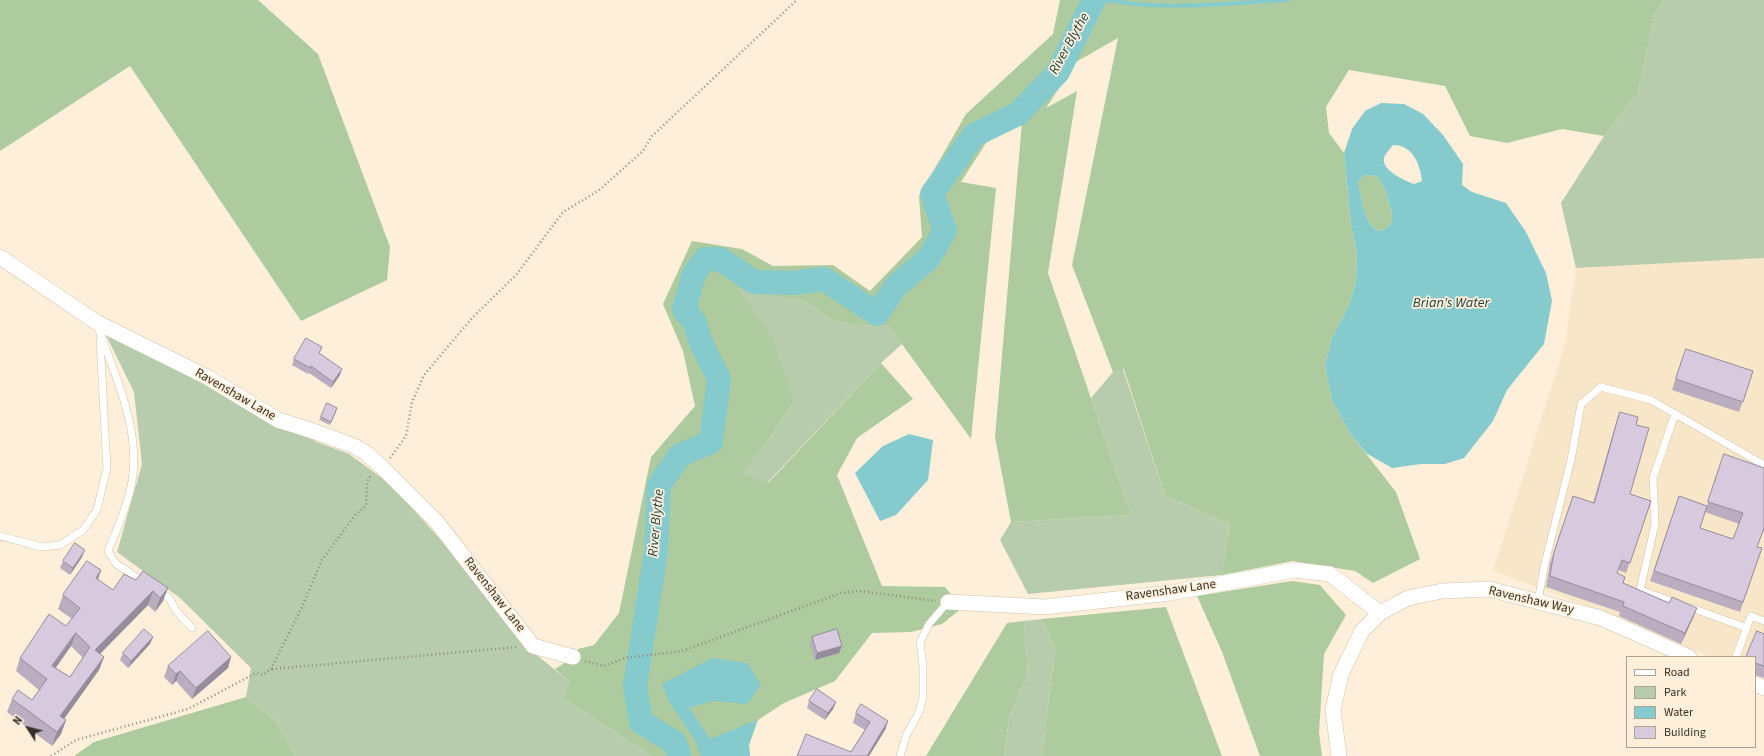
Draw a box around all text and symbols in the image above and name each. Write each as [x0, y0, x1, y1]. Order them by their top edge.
water label: River Blythe [1046, 10, 1094, 78]
water label: Brian's Water [1413, 296, 1489, 312]
street label: Ravenshaw Lane [192, 366, 278, 424]
water label: River Blythe [646, 488, 668, 558]
street label: Ravenshaw Lane [460, 554, 528, 636]
street label: Ravenshaw Lane [1125, 577, 1217, 605]
street label: Ravenshaw Way [1487, 584, 1575, 618]
legend [1626, 656, 1756, 748]
text: Road [1664, 664, 1690, 681]
text: Park [1664, 684, 1686, 701]
text: Water [1664, 704, 1693, 721]
north arrow [8, 708, 48, 748]
text: N [10, 713, 26, 728]
text: Building [1664, 724, 1706, 741]

